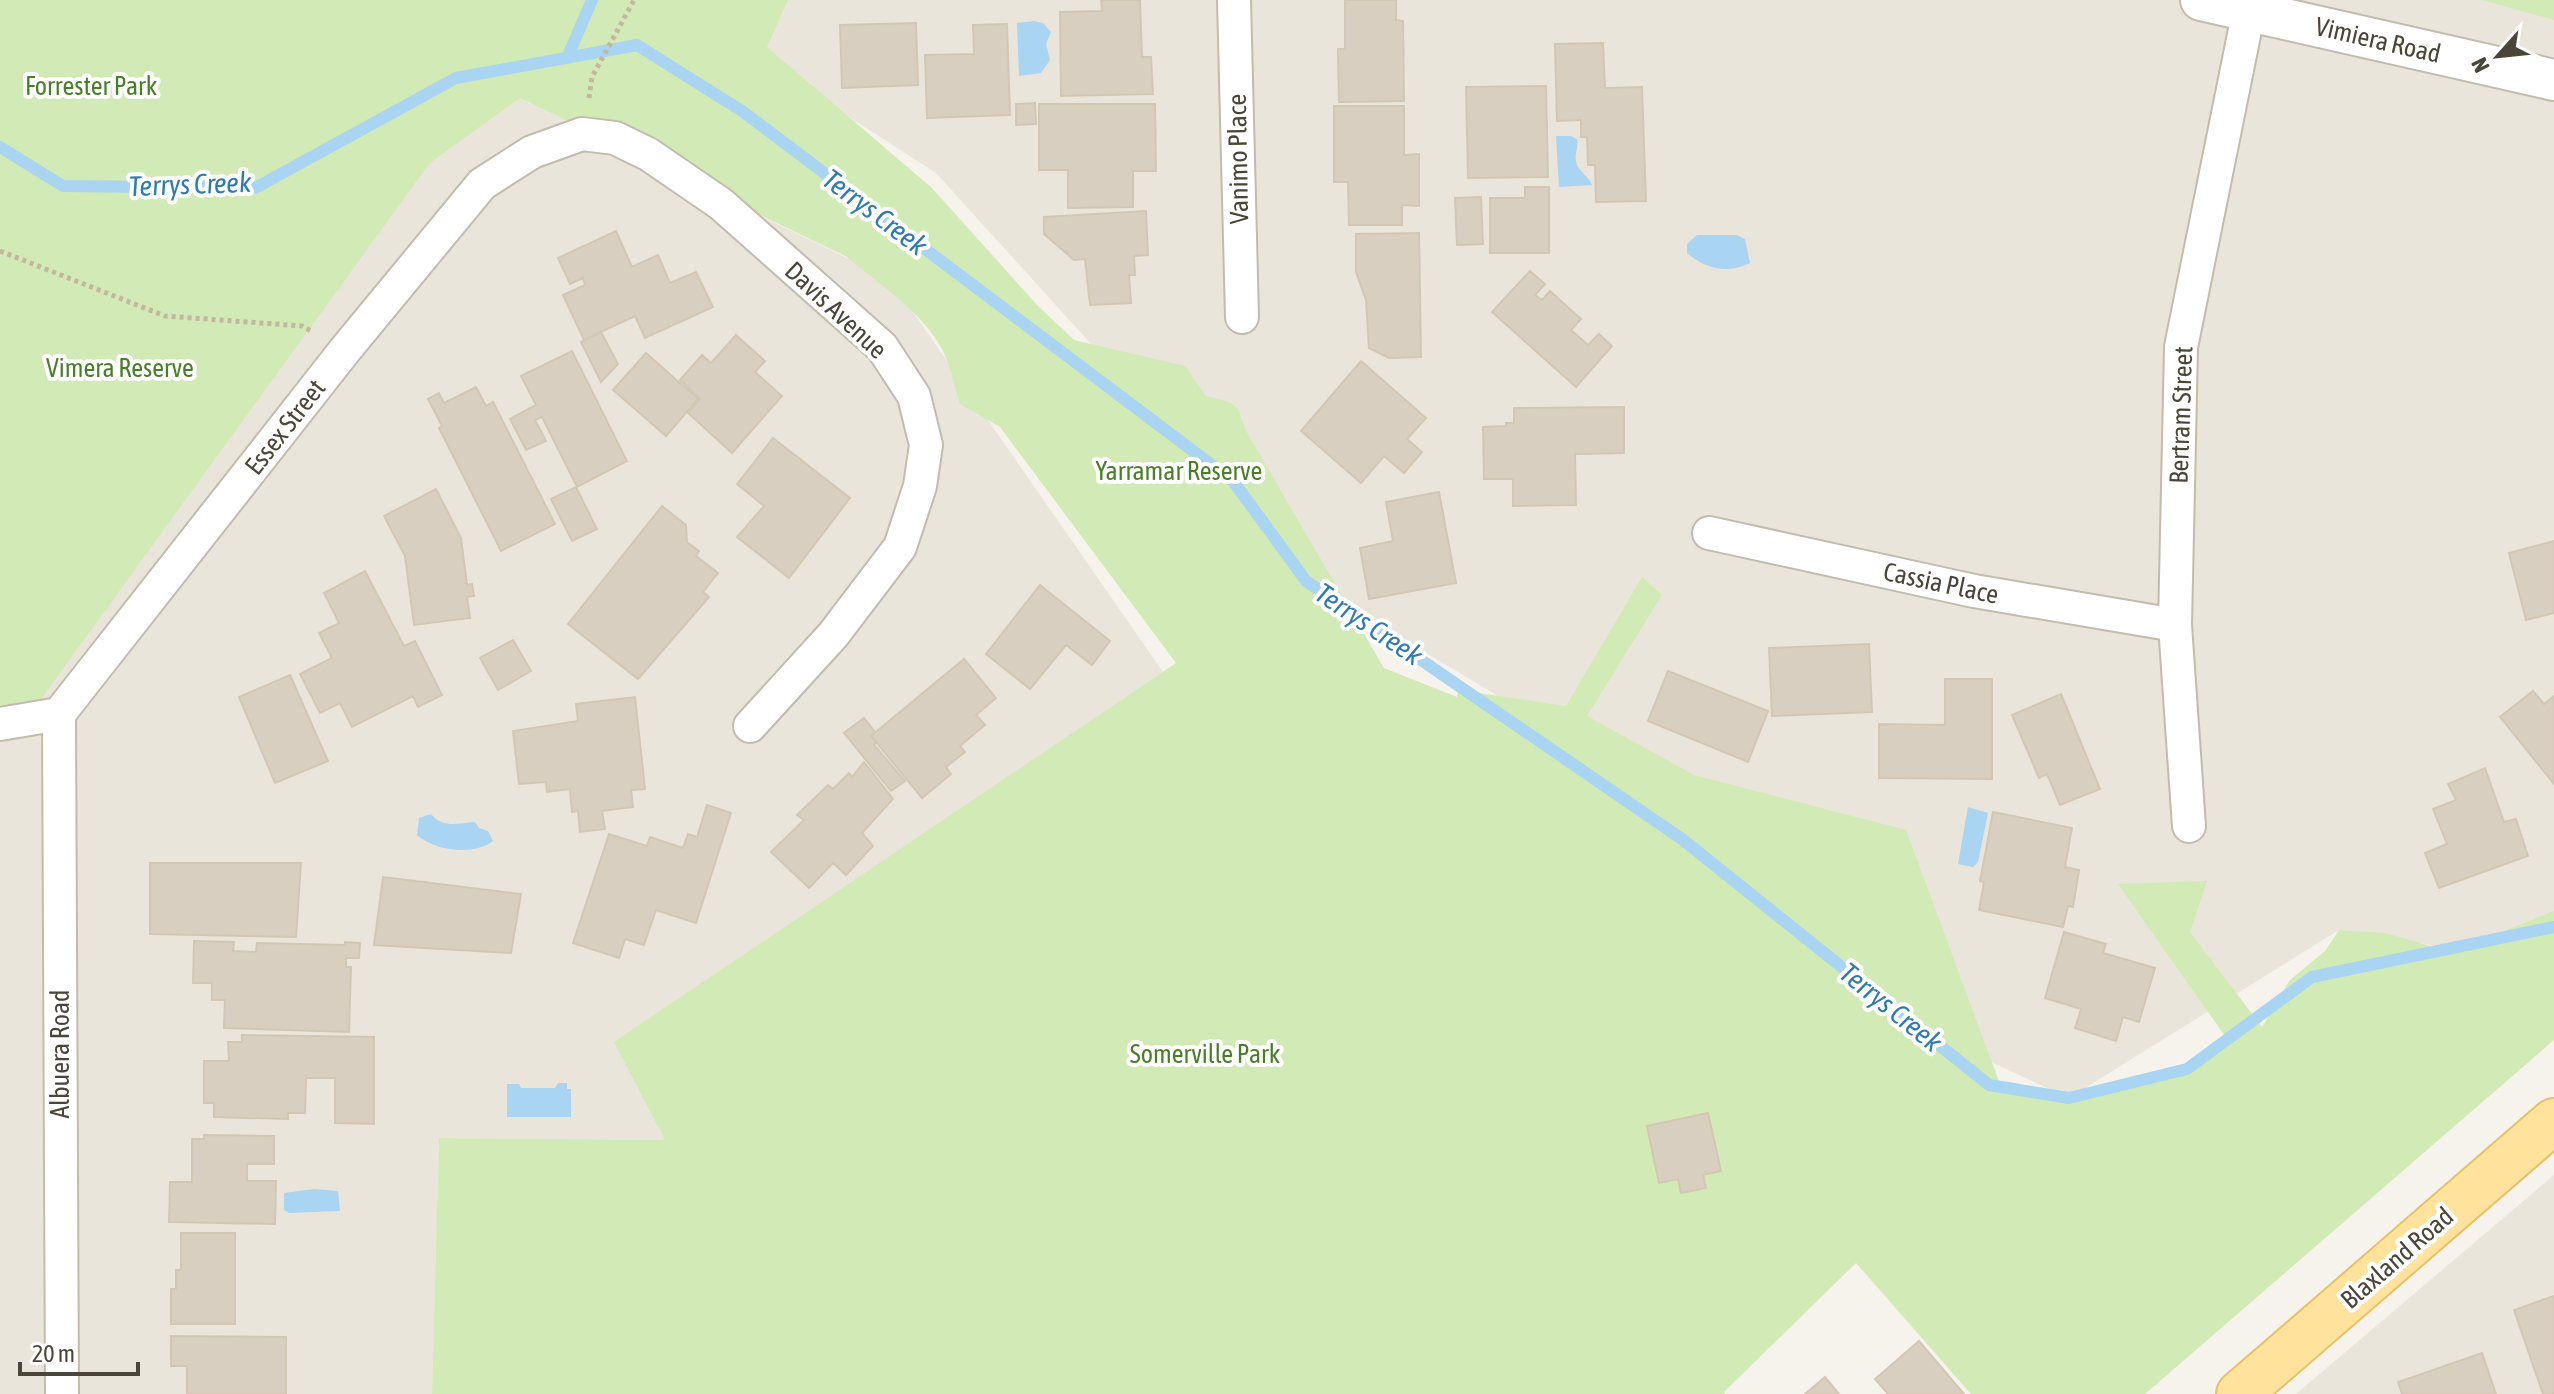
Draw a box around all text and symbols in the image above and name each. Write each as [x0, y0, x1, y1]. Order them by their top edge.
street label: Vimiera Road [2312, 11, 2444, 69]
north arrow [2458, 16, 2538, 96]
text: N [2466, 53, 2495, 77]
park label: Forrester Park [25, 71, 157, 101]
street label: Vanimo Place [1222, 94, 1254, 224]
water label: Terrys Creek [817, 162, 934, 262]
water label: Terrys Creek [128, 166, 252, 202]
street label: Davis Avenue [779, 255, 893, 365]
street label: Bertram Street [2164, 346, 2198, 484]
park label: Vimera Reserve [46, 353, 194, 383]
street label: Essex Street [239, 374, 331, 480]
park label: Yarramar Reserve [1096, 456, 1262, 486]
street label: Cassia Place [1881, 556, 2001, 610]
water label: Terrys Creek [1309, 577, 1429, 672]
water label: Terrys Creek [1833, 956, 1949, 1058]
street label: Albuera Road [45, 990, 75, 1118]
park label: Somerville Park [1130, 1039, 1280, 1069]
street label: Blaxland Road [2335, 1201, 2459, 1315]
scale bar [20, 1326, 138, 1376]
text: 20 m [32, 1340, 75, 1367]

